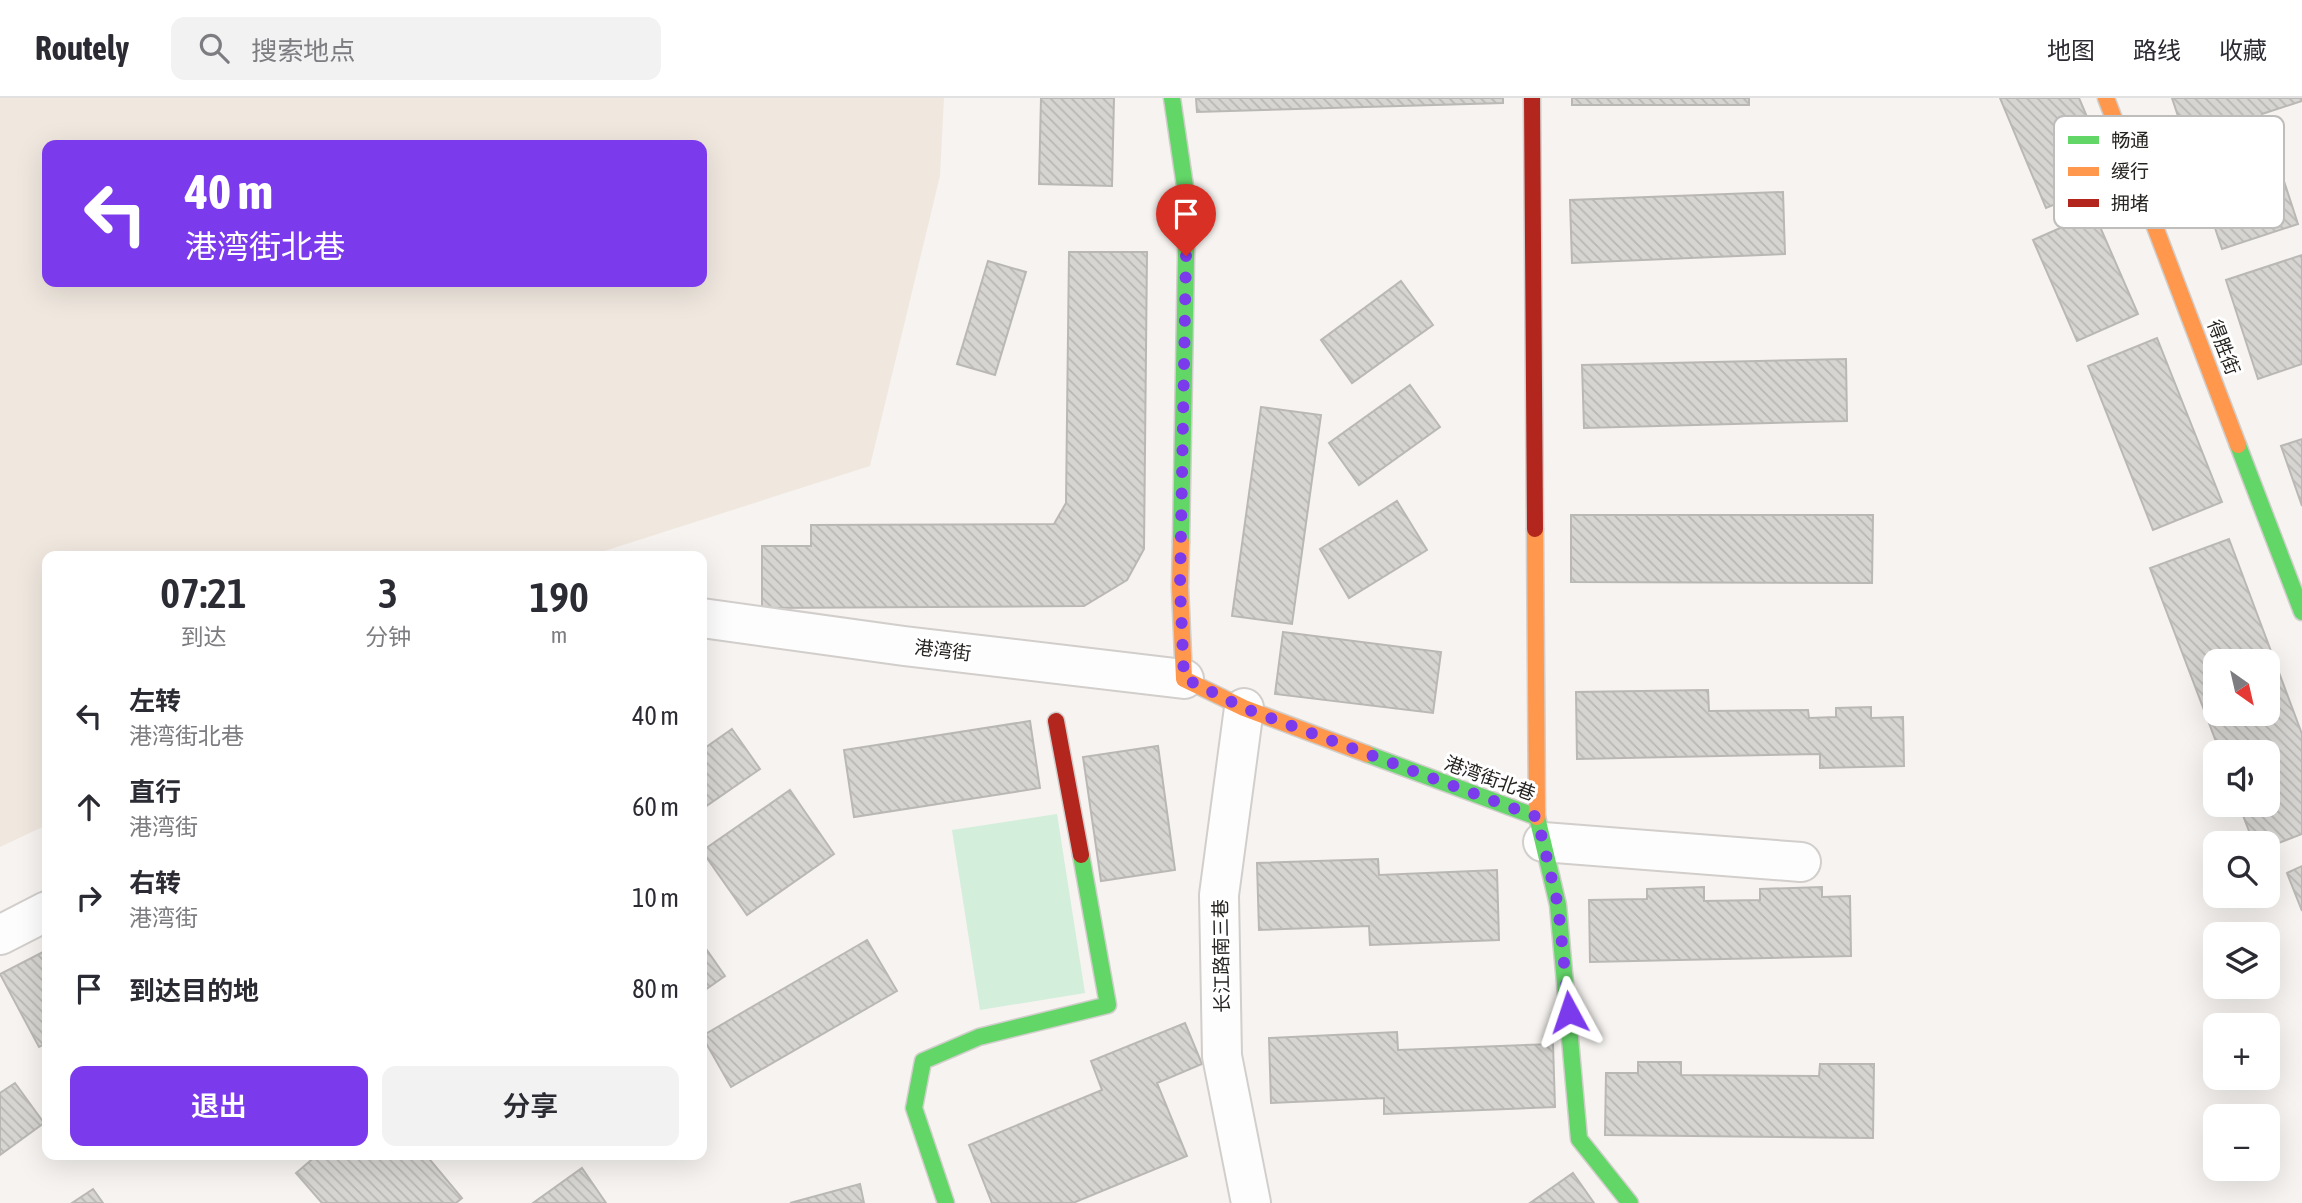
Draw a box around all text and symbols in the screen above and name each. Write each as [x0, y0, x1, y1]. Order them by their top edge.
search box [171, 17, 661, 80]
text: Routely [35, 29, 129, 67]
icon: search [195, 29, 233, 67]
text: 搜索地点 [251, 36, 355, 66]
text: 地图 [2047, 37, 2095, 64]
text: 路线 [2133, 37, 2181, 64]
text: 收藏 [2219, 37, 2267, 64]
legend [2054, 116, 2284, 228]
text: 畅通 [2111, 129, 2149, 151]
text: 缓行 [2111, 160, 2149, 182]
text: 40 m [185, 163, 273, 219]
icon: left [70, 168, 161, 259]
pin [1156, 184, 1216, 256]
text: 拥堵 [2111, 192, 2149, 214]
icon: arrive [1167, 195, 1205, 233]
text: 港湾街北巷 [185, 228, 345, 265]
street label: 得胜街 [2204, 316, 2244, 378]
text: 07:21 [160, 569, 247, 617]
text: 3 [378, 569, 398, 617]
text: 190 [529, 573, 589, 621]
text: m [551, 622, 567, 648]
text: 到达 [181, 624, 227, 650]
text: 分钟 [365, 624, 411, 650]
street label: 港湾街 [913, 636, 973, 664]
north arrow [2203, 649, 2280, 726]
map controls [2203, 649, 2280, 1181]
text: 左转 [129, 686, 181, 716]
icon: left [70, 697, 108, 735]
text: 40 m [632, 701, 679, 731]
text: 港湾街北巷 [129, 723, 244, 749]
button: sound [2203, 740, 2280, 817]
street label: 港湾街北巷 [1442, 751, 1538, 805]
text: 直行 [129, 777, 181, 807]
icon: ahead [70, 788, 108, 826]
text: 60 m [632, 792, 679, 822]
text: 港湾街 [129, 814, 198, 840]
button: search [2203, 831, 2280, 908]
text: 右转 [129, 868, 181, 898]
icon: right [70, 879, 108, 917]
text: 10 m [632, 883, 679, 913]
street label: 长江路南三巷 [1209, 899, 1233, 1013]
text: 港湾街 [129, 905, 198, 931]
button: layers [2203, 922, 2280, 999]
icon: arrive [70, 970, 108, 1008]
text: 80 m [632, 974, 679, 1004]
position arrow [1532, 975, 1606, 1049]
text: 到达目的地 [129, 976, 259, 1006]
button: + [2203, 1013, 2280, 1090]
button: 退出 [70, 1066, 368, 1146]
button: 分享 [382, 1066, 679, 1146]
button: − [2203, 1104, 2280, 1181]

